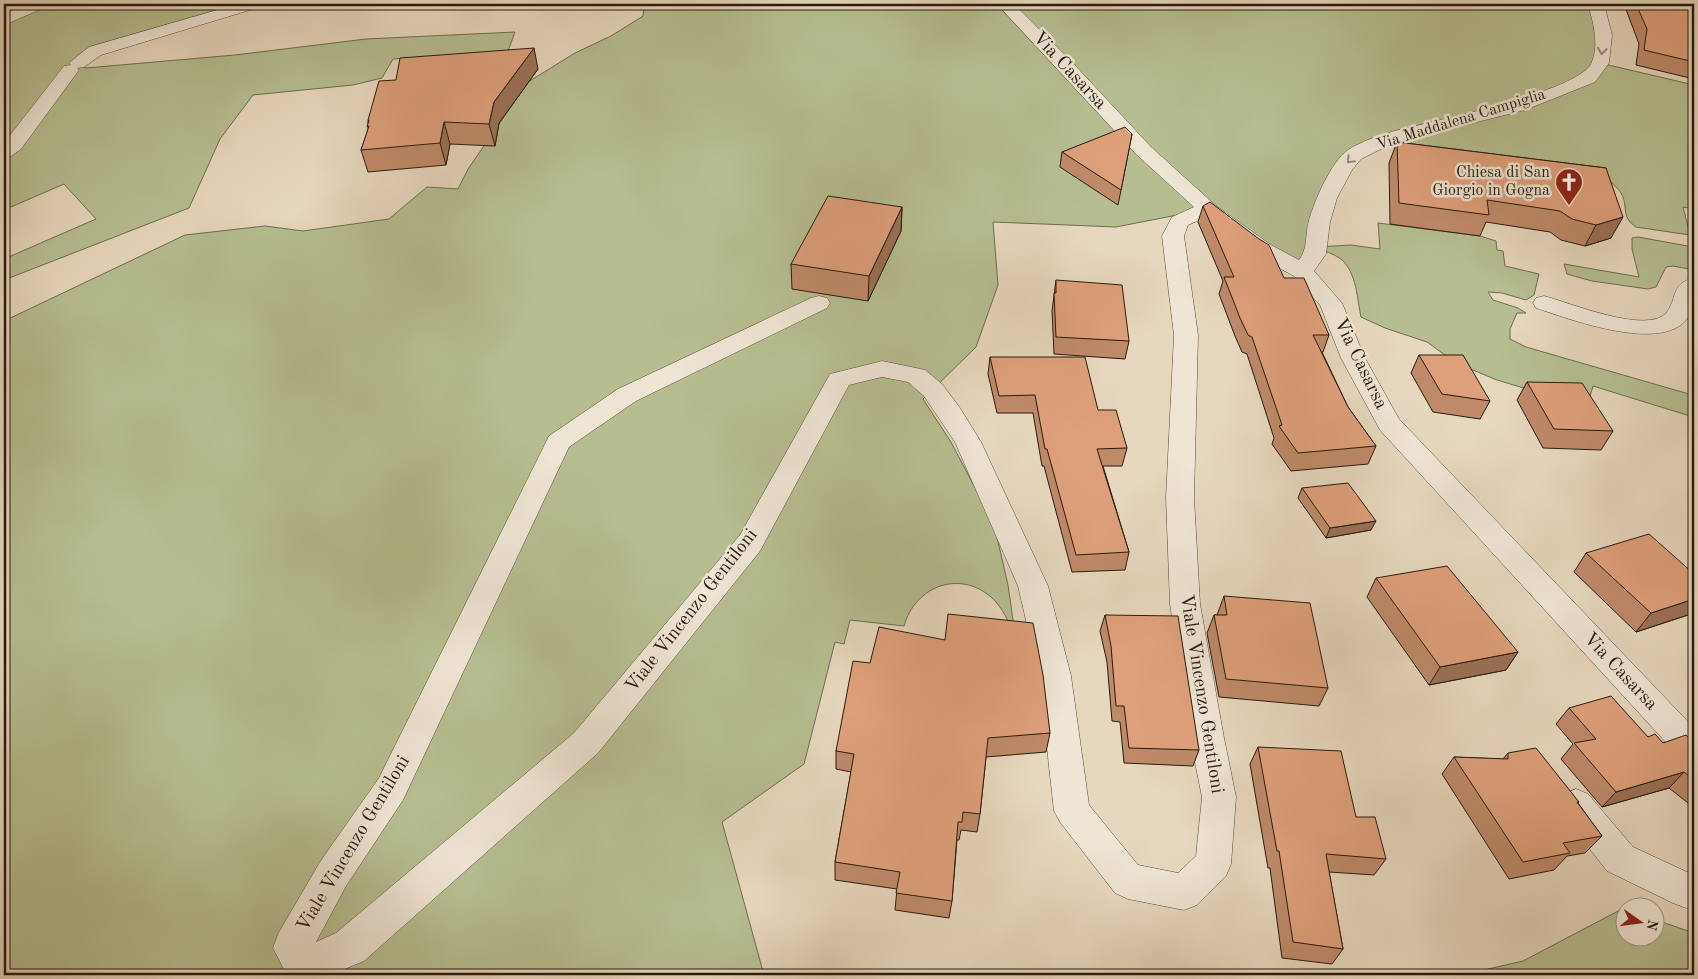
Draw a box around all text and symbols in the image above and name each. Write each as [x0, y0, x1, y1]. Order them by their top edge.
street label: Via Casarsa [1028, 28, 1110, 114]
one-way arrow [1597, 47, 1607, 56]
street label: Via Maddalena Campiglia [1374, 87, 1548, 153]
one-way arrow [1347, 154, 1356, 163]
place label: Chiesa di San Giorgio in Gogna [1432, 165, 1550, 199]
church icon: Chiesa di San Giorgio in Gogna [1554, 167, 1584, 206]
street label: Via Casarsa [1330, 315, 1390, 413]
street label: Viale Vincenzo Gentiloni [622, 526, 762, 696]
street label: Viale Vincenzo Gentiloni [1176, 593, 1226, 795]
street label: Via Casarsa [1579, 629, 1661, 715]
street label: Viale Vincenzo Gentiloni [294, 753, 414, 935]
north arrow [1616, 896, 1666, 946]
text: N [1643, 918, 1660, 932]

